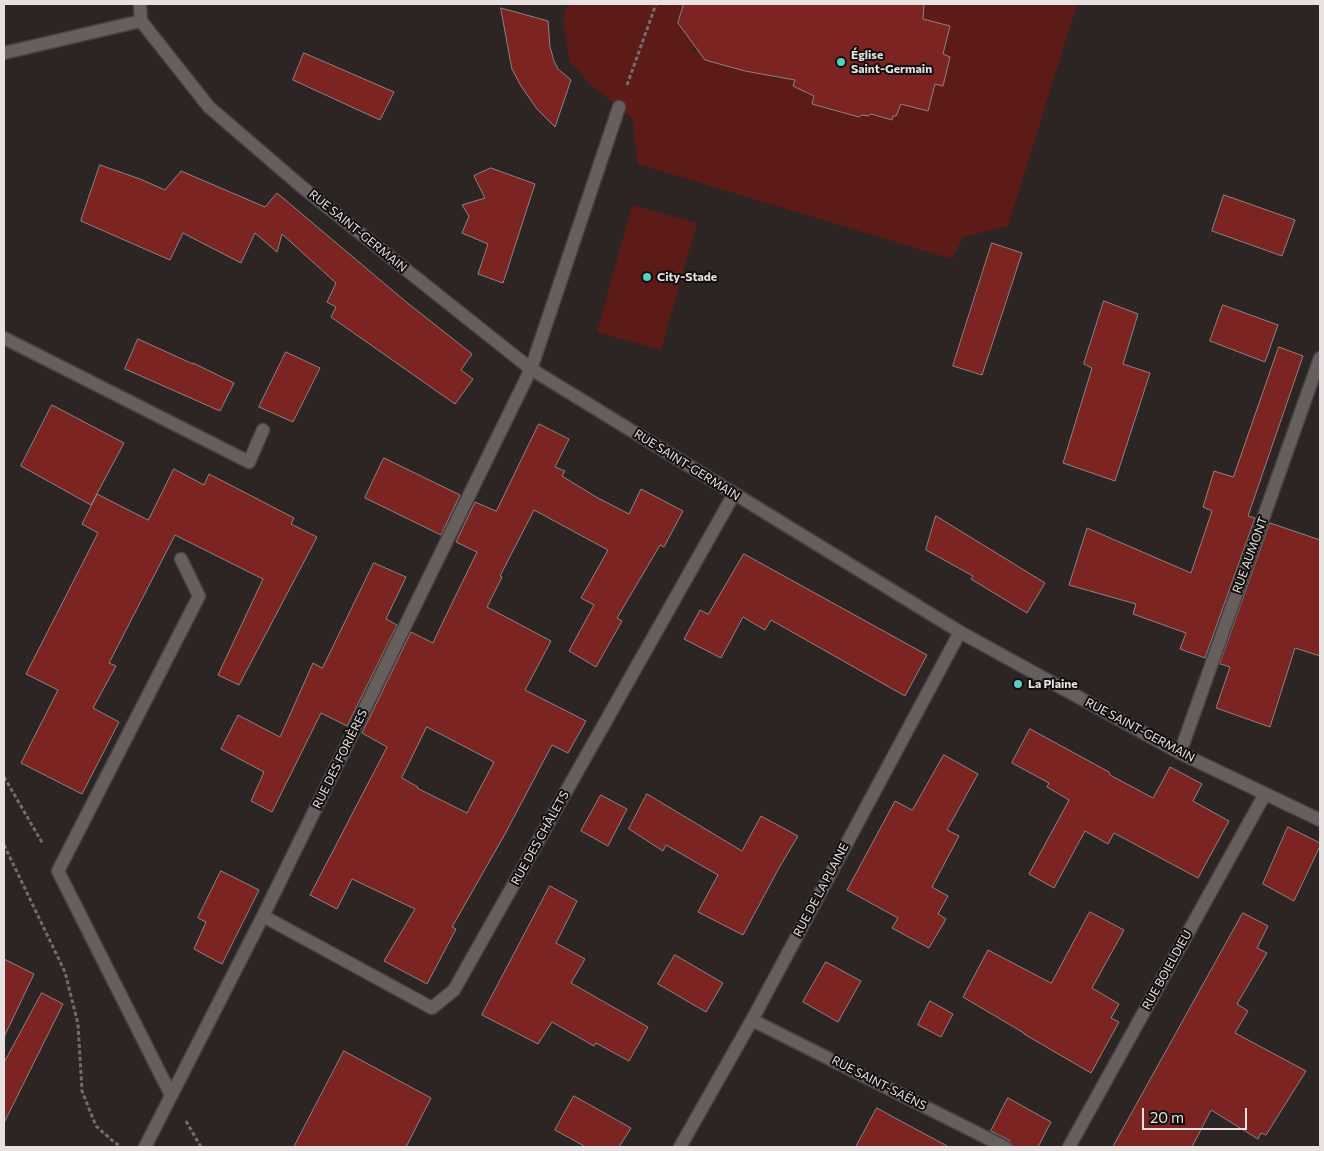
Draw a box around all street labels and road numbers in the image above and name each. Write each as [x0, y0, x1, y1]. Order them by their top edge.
street label: RUE SAINT-GERMAIN [306, 187, 410, 275]
street label: RUE SAINT-GERMAIN [631, 427, 743, 503]
street label: RUE AUMONT [1229, 515, 1271, 595]
street label: RUE SAINT-GERMAIN [1083, 695, 1197, 765]
street label: RUE DES FORIÈRES [310, 707, 370, 811]
street label: RUE DES CHÂLETS [508, 788, 572, 888]
street label: RUE DE LA PLAINE [790, 841, 852, 939]
street label: RUE BOIELDIEU [1139, 928, 1195, 1012]
street label: RUE SAINT-SAËNS [829, 1053, 929, 1113]

